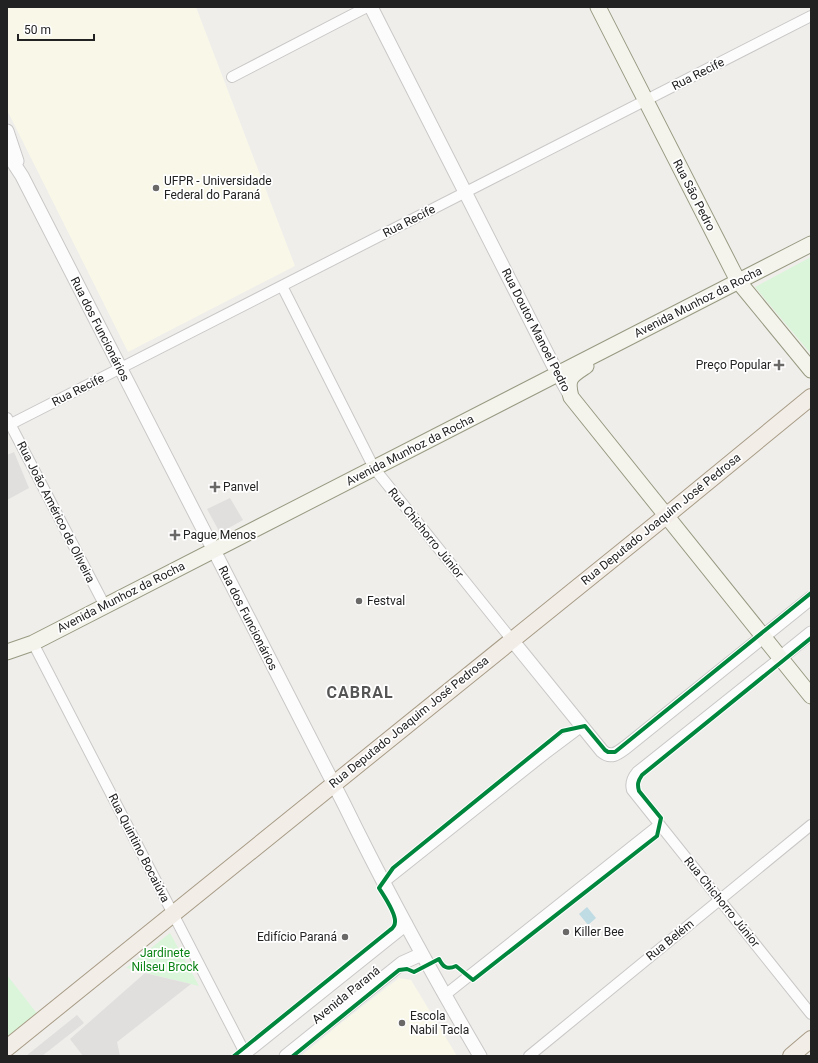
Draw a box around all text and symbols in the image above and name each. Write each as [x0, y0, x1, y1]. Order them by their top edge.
scale bar [18, 16, 94, 42]
text: 50 m [24, 23, 51, 37]
street label: Rua Recife [669, 55, 727, 93]
street label: Rua São Pedro [670, 157, 718, 233]
place label: UFPR - Universidade Federal do Paraná [164, 174, 272, 202]
marker: UFPR - Universidade Federal do Paraná [151, 183, 161, 193]
street label: Rua Recife [380, 202, 438, 240]
street label: Avenida Munhoz da Rocha [632, 264, 764, 340]
street label: Rua Doutor Manoel Pedro [499, 266, 573, 394]
street label: Rua dos Funcionários [68, 274, 132, 384]
place label: Preço Popular [696, 358, 771, 372]
marker: Preço Popular [774, 360, 784, 370]
street label: Rua Recife [49, 371, 107, 409]
street label: Avenida Munhoz da Rocha [344, 412, 476, 488]
street label: Rua João Américo de Oliveira [14, 439, 98, 585]
street label: Rua Deputado Joaquim José Pedrosa [578, 450, 744, 588]
place label: Panvel [223, 480, 259, 494]
marker: Panvel [210, 482, 220, 492]
street label: Rua Chichorro Júnior [385, 485, 467, 581]
place label: Pague Menos [183, 528, 256, 542]
marker: Pague Menos [170, 530, 180, 540]
street label: Avenida Munhoz da Rocha [55, 559, 187, 635]
street label: Rua dos Funcionários [216, 563, 280, 673]
place label: Festval [367, 594, 405, 608]
marker: Festval [354, 596, 364, 606]
street label: Rua Deputado Joaquim José Pedrosa [326, 653, 492, 791]
district label: CABRAL [326, 683, 394, 702]
street label: Rua Quintino Bocaiúva [105, 791, 173, 905]
street label: Rua Chichorro Júnior [681, 854, 763, 950]
street label: Rua Belém [643, 917, 697, 963]
place label: Killer Bee [574, 925, 624, 939]
marker: Killer Bee [561, 927, 571, 937]
place label: Edifício Paraná [257, 930, 337, 944]
marker: Edifício Paraná [340, 932, 350, 942]
park label: Jardinete Nilseu Brock [131, 946, 200, 974]
street label: Avenida Paraná [309, 963, 383, 1027]
place label: Escola Nabil Tacla [410, 1009, 469, 1037]
marker: Escola Nabil Tacla [397, 1018, 407, 1028]

